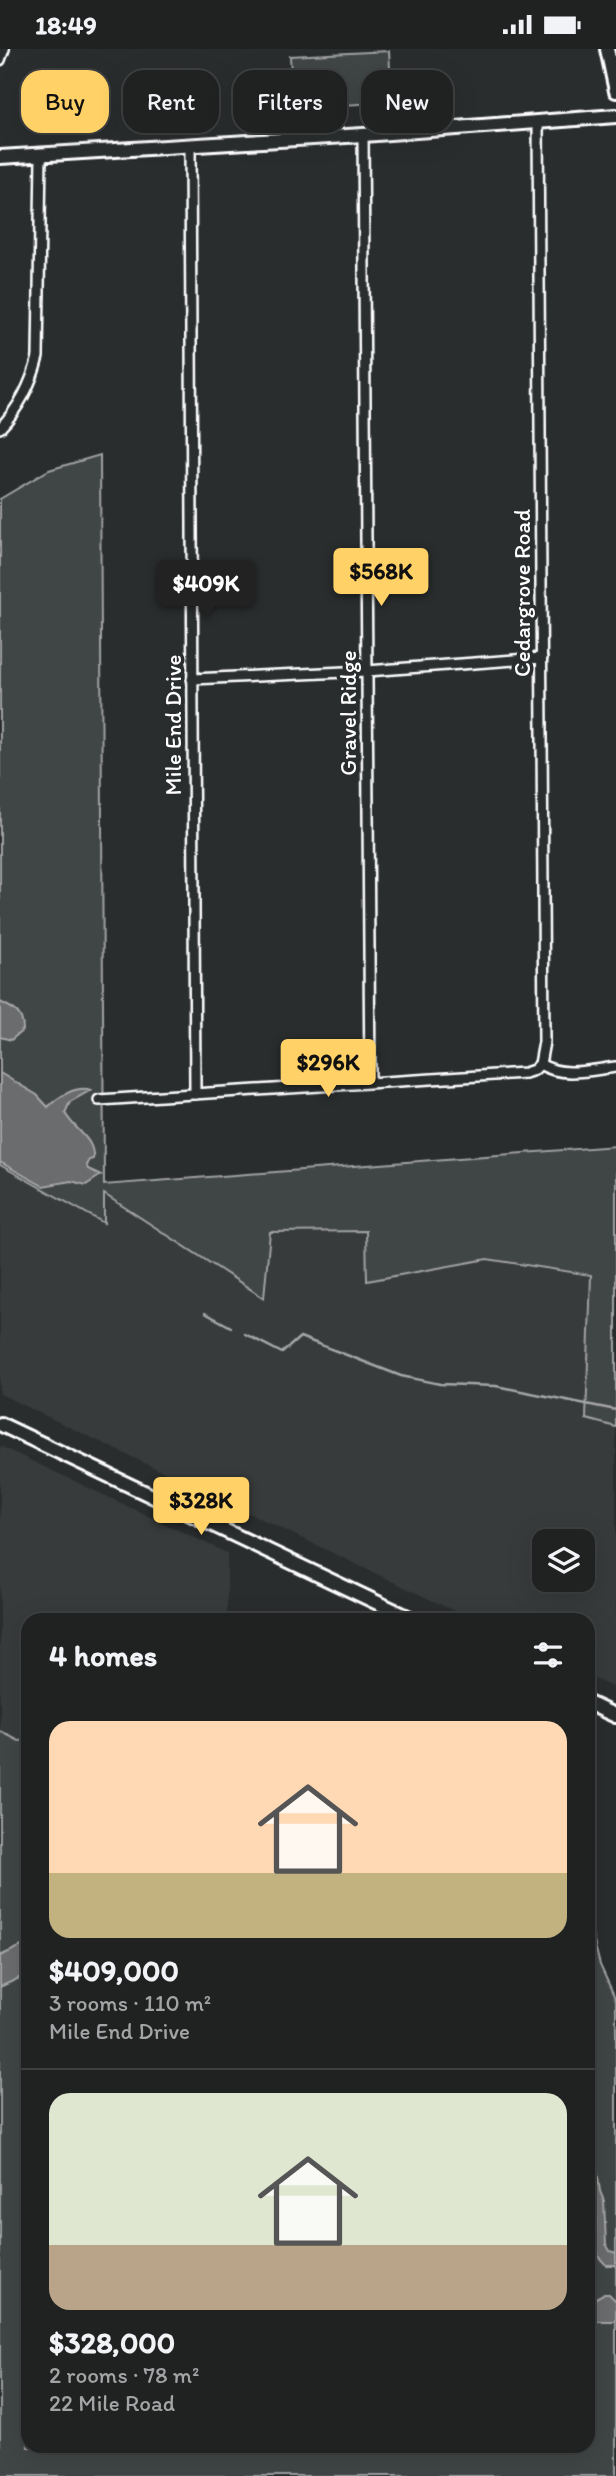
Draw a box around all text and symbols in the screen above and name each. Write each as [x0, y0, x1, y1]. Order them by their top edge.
text: 18:49 [35, 9, 97, 41]
chip: Buy [21, 70, 109, 133]
chip: Rent [123, 70, 219, 133]
chip: Filters [233, 70, 347, 133]
chip: New [361, 70, 453, 133]
street label: Cedargrove Road [508, 509, 536, 677]
pin: $568K [332, 549, 430, 608]
text: $568K [349, 557, 413, 585]
pin: $409K [157, 561, 255, 620]
text: $409K [173, 569, 239, 597]
street label: Gravel Ridge [334, 650, 362, 776]
street label: Mile End Drive [159, 654, 187, 796]
pin: $296K [279, 1039, 377, 1099]
text: $296K [297, 1048, 359, 1076]
pin: $328K [152, 1477, 250, 1537]
text: $328K [169, 1486, 233, 1514]
map controls [532, 1529, 595, 1592]
button: layers [532, 1529, 595, 1592]
icon: filters [529, 1636, 567, 1674]
text: 4 homes [49, 1637, 157, 1674]
icon: home [245, 1766, 371, 1892]
text: $409,000 [49, 1952, 179, 1989]
text: 3 rooms · 110 m² [49, 1989, 211, 2017]
text: Mile End Drive [49, 2017, 190, 2045]
icon: home [245, 2138, 371, 2264]
text: $328,000 [49, 2324, 175, 2361]
text: 2 rooms · 78 m² [49, 2361, 199, 2389]
text: 22 Mile Road [49, 2389, 175, 2417]

